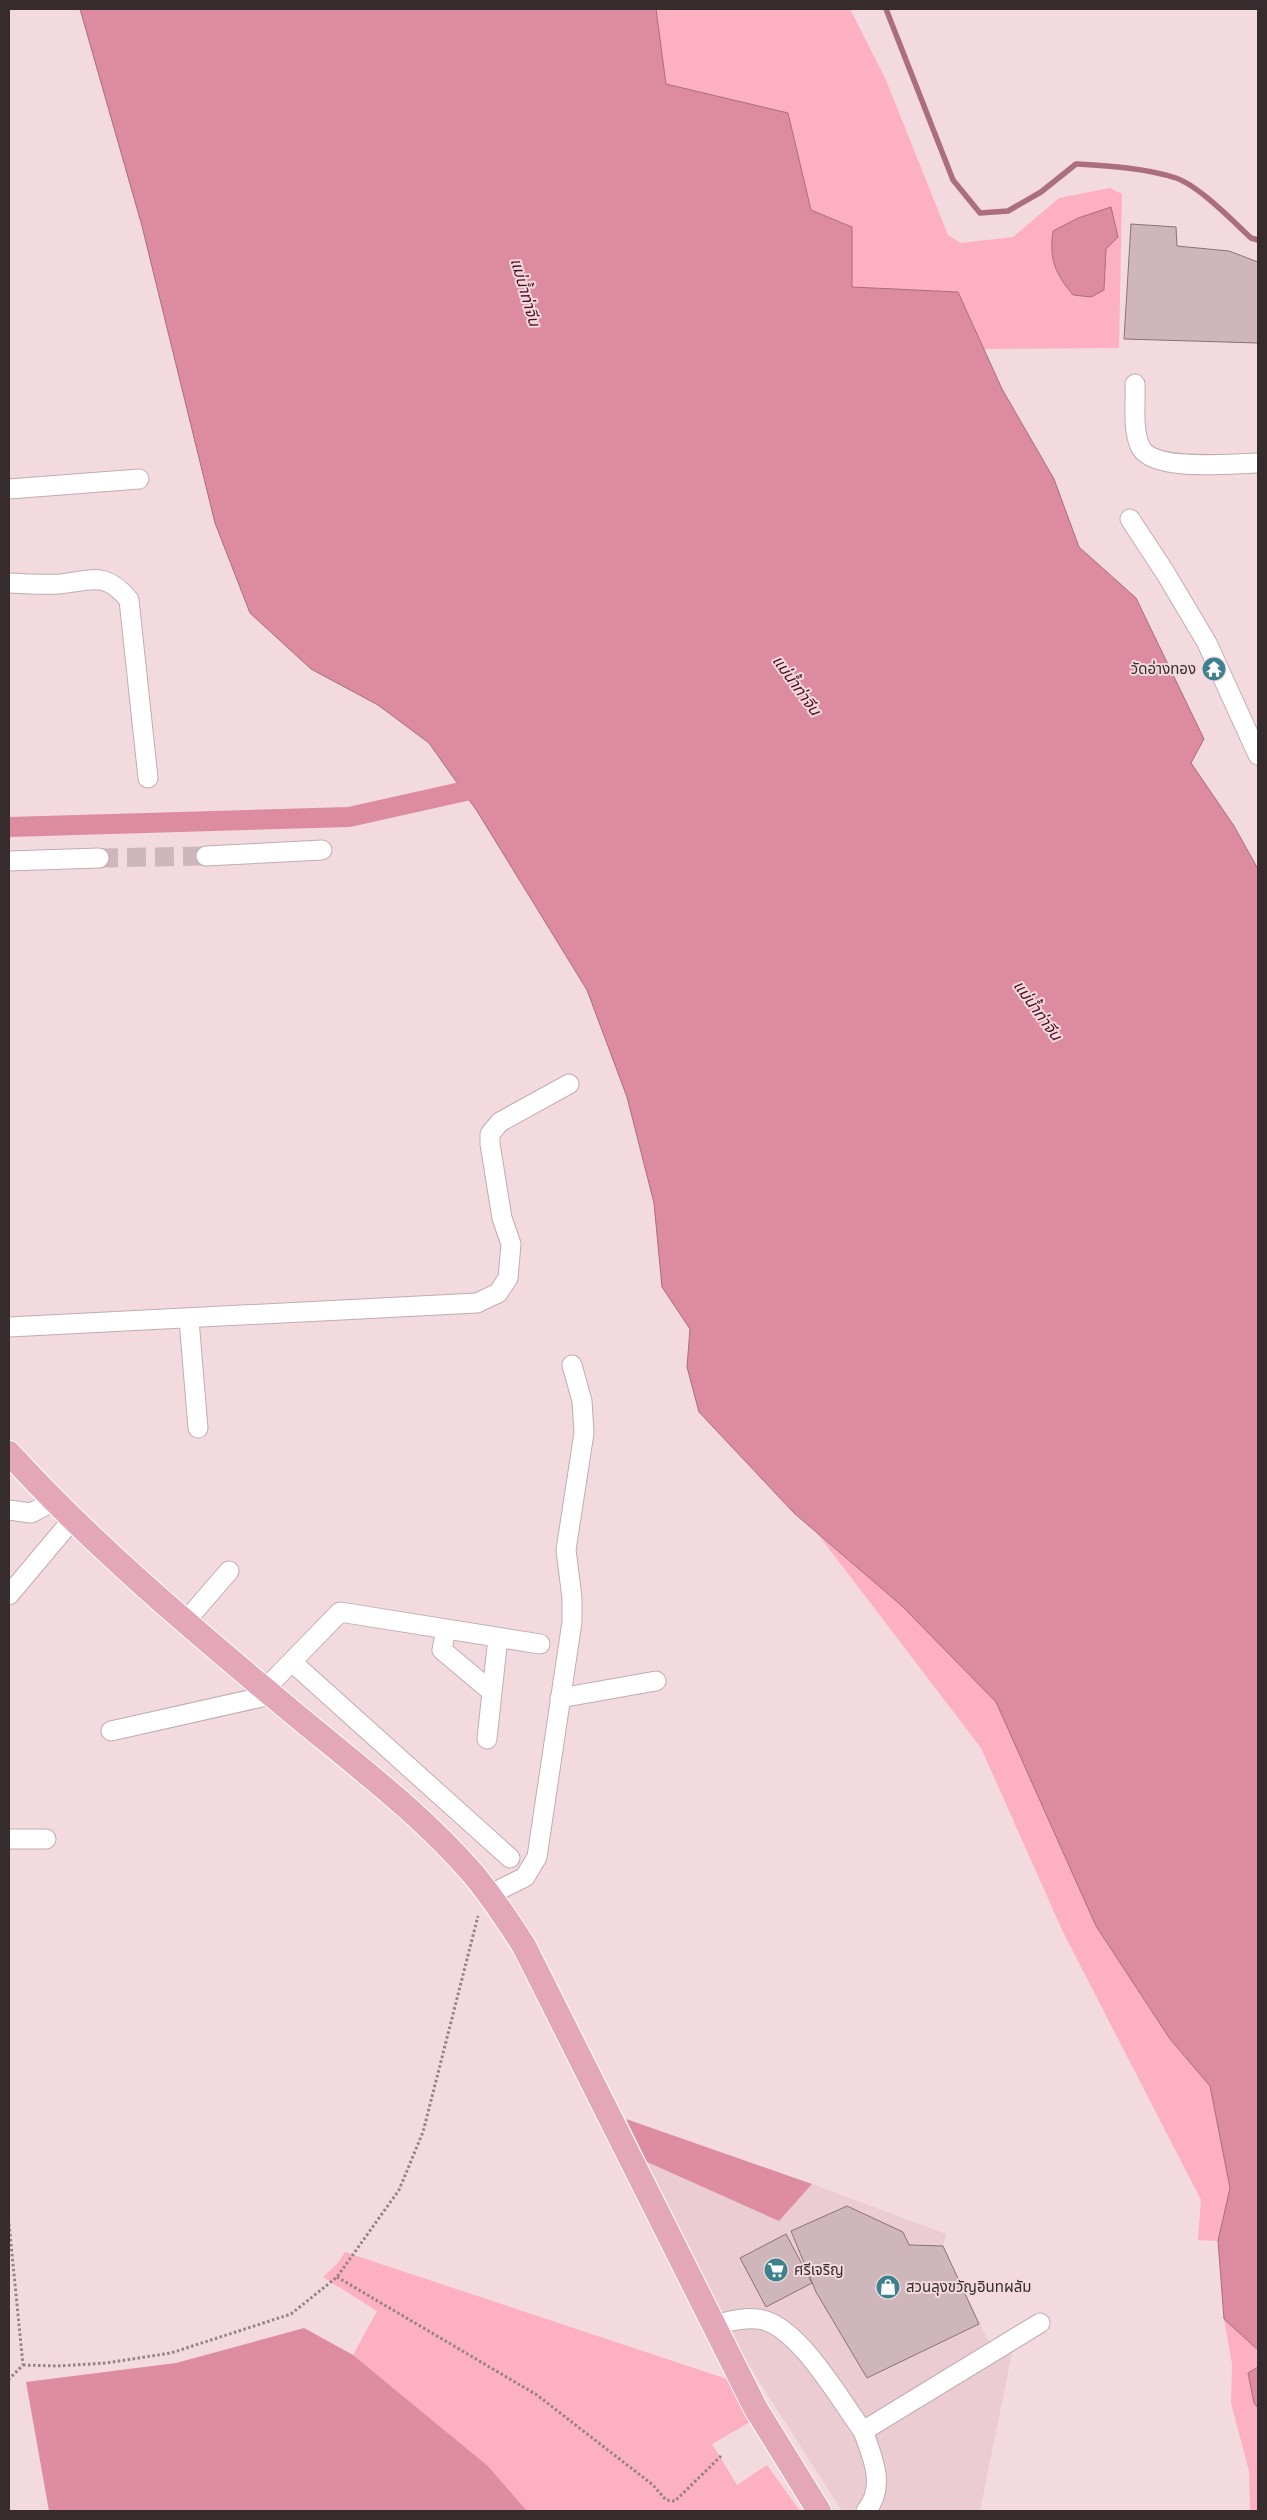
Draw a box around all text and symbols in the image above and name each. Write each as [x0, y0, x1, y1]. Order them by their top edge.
water label: แม่น้ำท่าจีน [507, 255, 547, 329]
water label: แม่น้ำท่าจีน [768, 650, 827, 720]
temple icon: วัดอ่างทอง [1201, 656, 1227, 682]
place label: วัดอ่างทอง [1131, 659, 1196, 678]
water label: แม่น้ำท่าจีน [1009, 975, 1068, 1045]
supermarket icon: ศรีเจริญ [763, 2257, 789, 2283]
place label: ศรีเจริญ [794, 2260, 844, 2279]
shop icon: สวนลุงขวัญอินทผลัม [875, 2274, 901, 2300]
place label: สวนลุงขวัญอินทผลัม [906, 2277, 1031, 2296]

